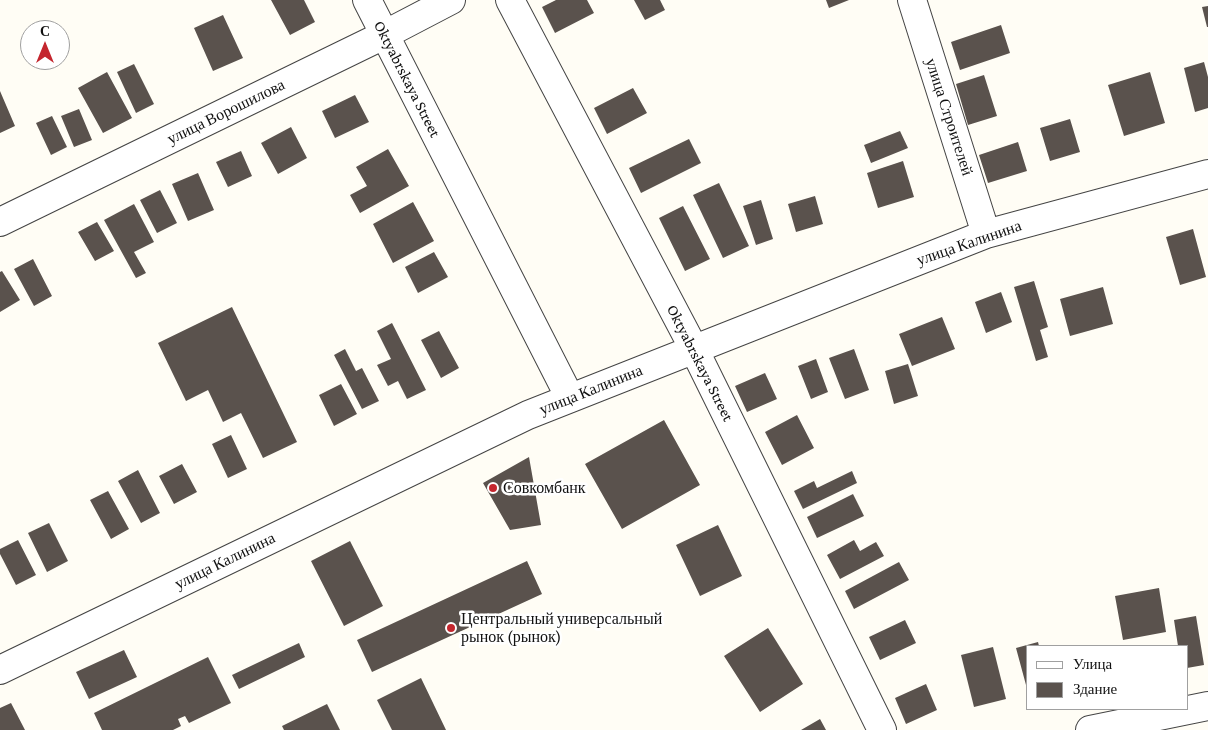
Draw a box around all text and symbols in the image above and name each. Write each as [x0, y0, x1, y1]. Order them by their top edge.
street label: Oktyabrskaya Street [369, 17, 445, 141]
north arrow [20, 20, 70, 70]
text: С [40, 23, 50, 39]
street label: улица Строителей [921, 56, 977, 178]
street label: улица Ворошилова [164, 75, 288, 149]
street label: улица Калинина [914, 216, 1024, 270]
street label: Oktyabrskaya Street [662, 301, 738, 425]
street label: улица Калинина [537, 361, 645, 419]
place label: Совкомбанк [503, 478, 586, 498]
marker: Совкомбанк [487, 482, 499, 494]
street label: улица Калинина [172, 528, 278, 594]
place label: Центральный универсальный рынок (рынок) [461, 609, 662, 647]
marker: Центральный универсальный рынок (рынок) [445, 622, 457, 634]
legend [1026, 645, 1188, 710]
text: Улица [1073, 656, 1112, 672]
text: Здание [1073, 681, 1117, 697]

